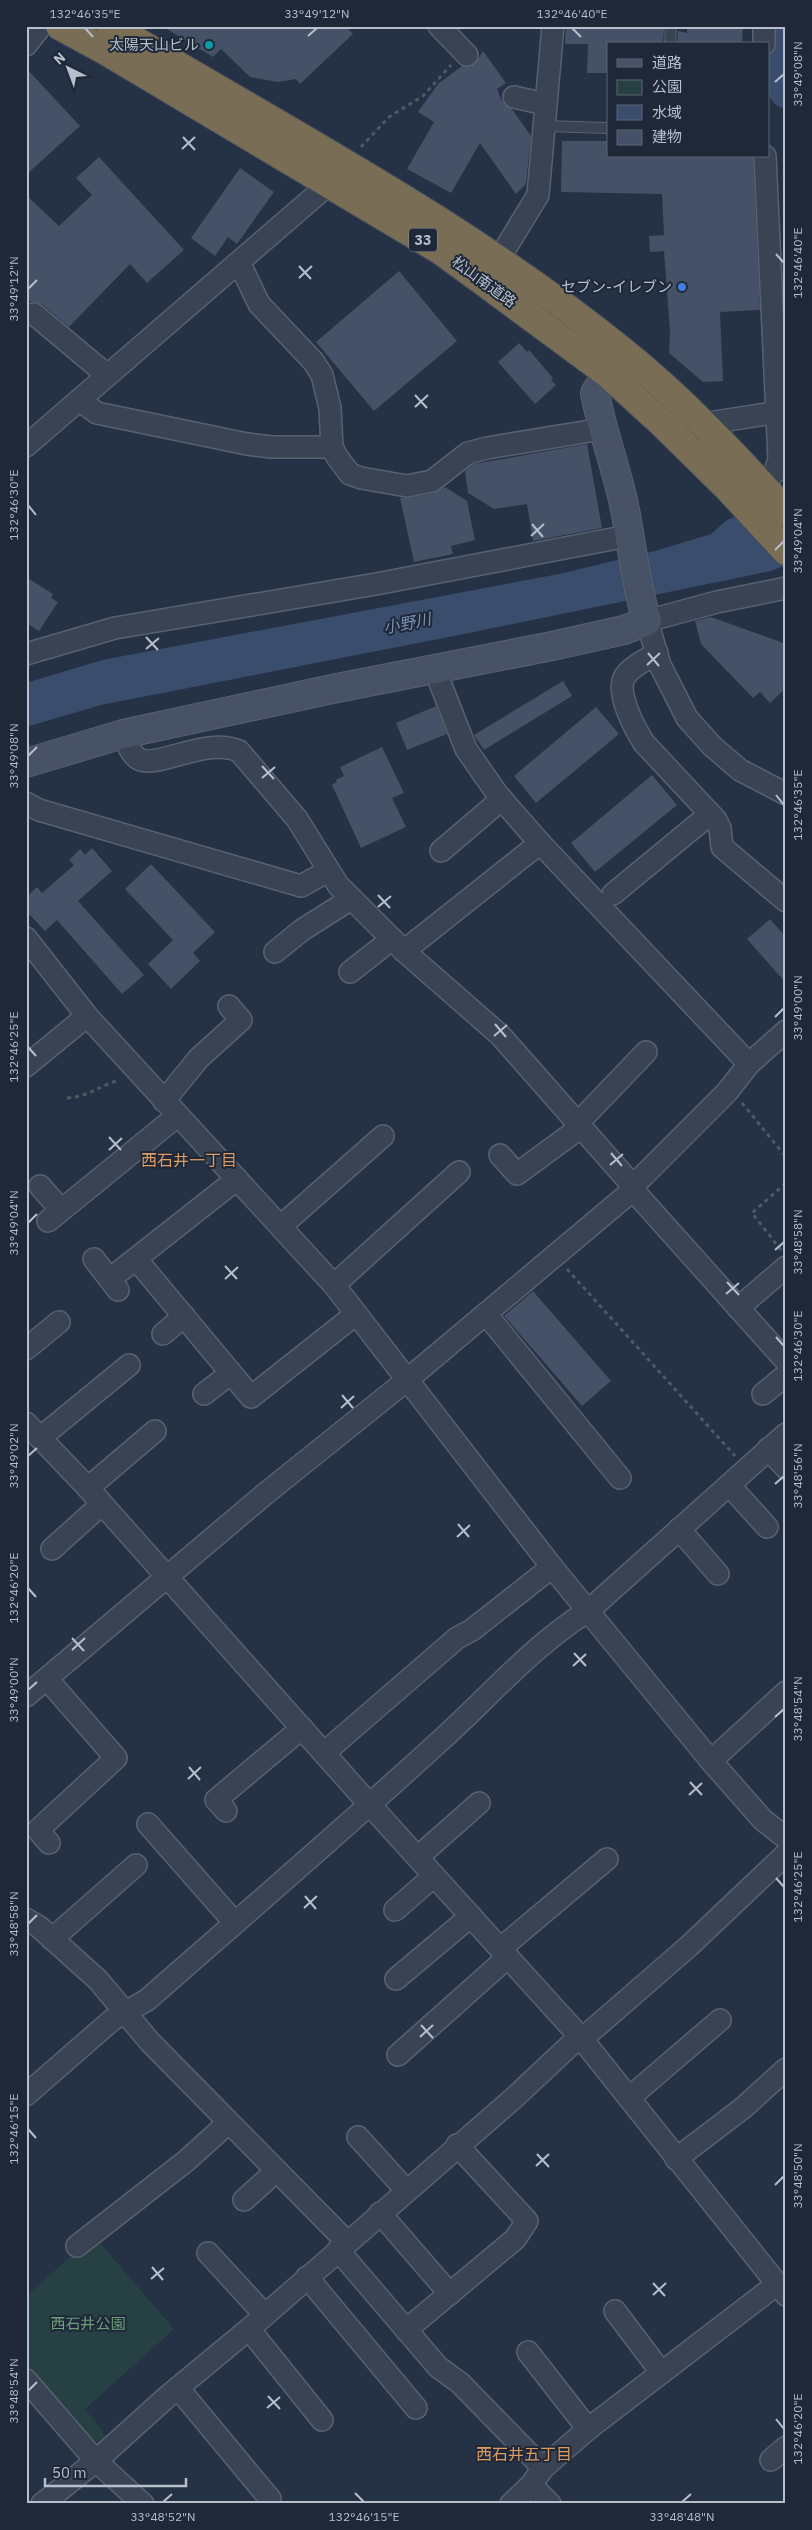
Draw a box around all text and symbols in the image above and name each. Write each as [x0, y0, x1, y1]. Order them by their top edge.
text: 132°46'35"E [50, 6, 120, 21]
text: 33°49'12"N [284, 6, 350, 21]
text: 132°46'40"E [537, 6, 607, 21]
place label: 太陽天山ビル [109, 35, 199, 54]
marker: 太陽天山ビル [203, 39, 215, 51]
text: 33°49'08"N [790, 41, 805, 107]
north arrow [42, 42, 92, 92]
legend [607, 42, 770, 158]
text: N [50, 48, 69, 68]
text: 道路 [652, 53, 682, 72]
text: 公園 [652, 77, 682, 96]
text: 水域 [652, 103, 682, 122]
text: 建物 [652, 127, 682, 146]
road number: 33 [409, 228, 437, 252]
text: 132°46'40"E [790, 228, 805, 298]
street label: 松山南道路 [448, 252, 520, 311]
text: 33°49'12"N [6, 256, 21, 322]
place label: セブン-イレブン [561, 277, 672, 296]
marker: セブン-イレブン [676, 281, 688, 293]
text: 132°46'30"E [6, 470, 21, 540]
text: 33°49'04"N [790, 508, 805, 574]
water label: 小野川 [382, 608, 434, 637]
text: 33°49'08"N [6, 723, 21, 789]
text: 132°46'35"E [790, 770, 805, 840]
text: 33°49'00"N [790, 975, 805, 1041]
text: 132°46'25"E [6, 1012, 21, 1082]
district label: 西石井一丁目 [141, 1150, 237, 1170]
text: 33°49'04"N [6, 1190, 21, 1256]
text: 33°48'58"N [790, 1209, 805, 1275]
text: 132°46'30"E [790, 1311, 805, 1381]
text: 33°49'02"N [6, 1423, 21, 1489]
text: 33°48'56"N [790, 1443, 805, 1509]
text: 132°46'20"E [6, 1553, 21, 1623]
text: 33°49'00"N [6, 1657, 21, 1723]
text: 33°48'54"N [790, 1676, 805, 1742]
text: 132°46'25"E [790, 1852, 805, 1922]
text: 33°48'58"N [6, 1891, 21, 1957]
text: 132°46'15"E [6, 2094, 21, 2164]
text: 33°48'50"N [790, 2143, 805, 2209]
park label: 西石井公園 [50, 2314, 126, 2333]
text: 33°48'54"N [6, 2358, 21, 2424]
text: 132°46'20"E [790, 2394, 805, 2464]
district label: 西石井五丁目 [476, 2444, 572, 2464]
scale bar [45, 2455, 186, 2487]
text: 50 m [52, 2463, 87, 2482]
text: 33°48'52"N [130, 2509, 196, 2524]
text: 132°46'15"E [329, 2509, 399, 2524]
text: 33°48'48"N [649, 2509, 715, 2524]

